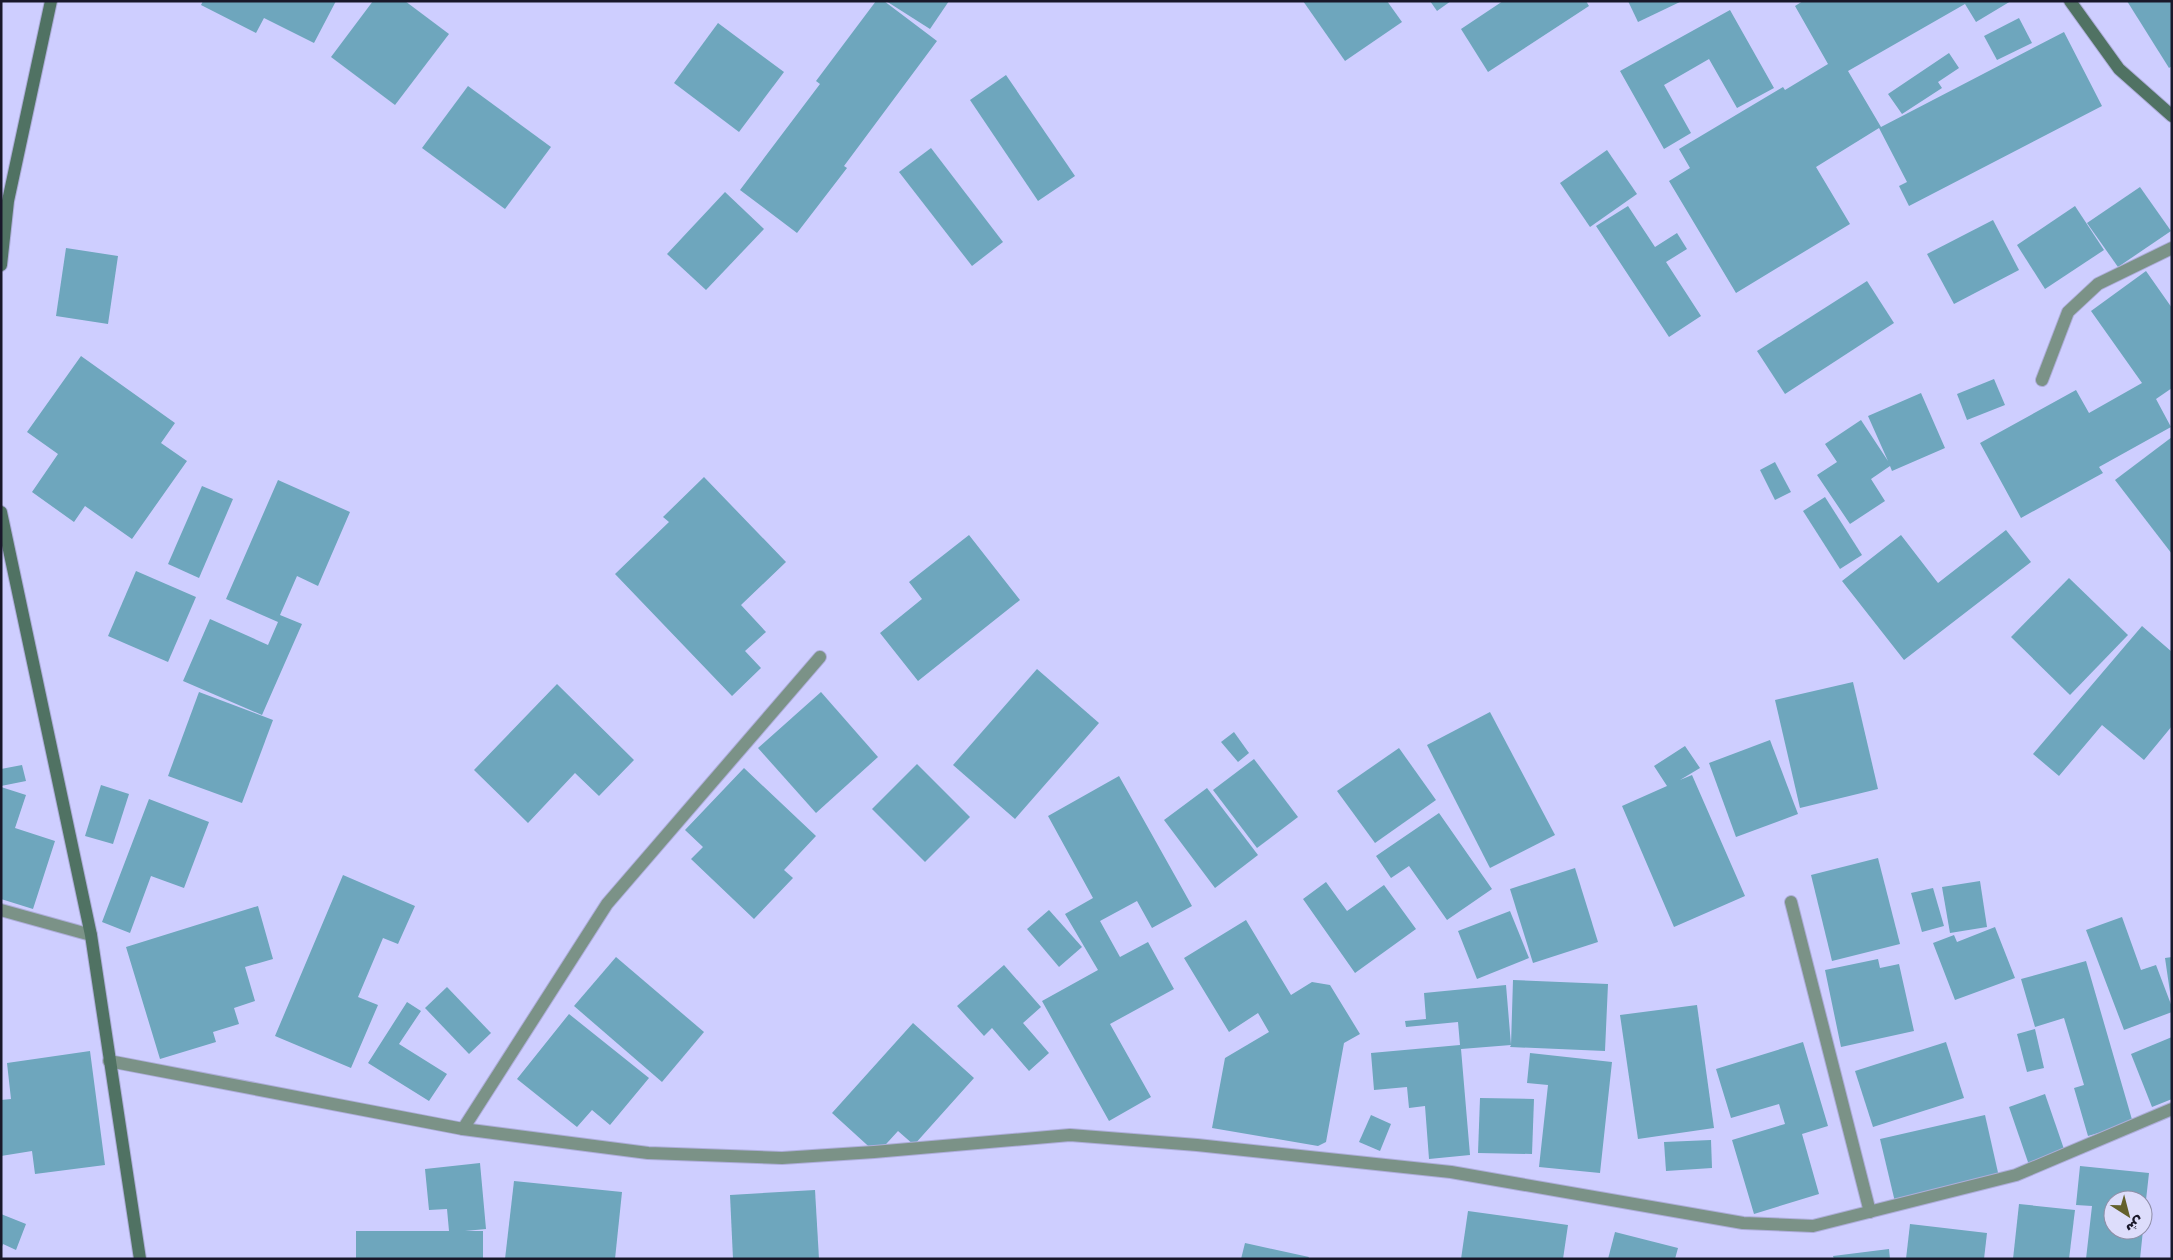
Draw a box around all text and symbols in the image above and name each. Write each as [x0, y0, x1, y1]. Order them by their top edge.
north arrow [2103, 1190, 2153, 1240]
text: ش [2123, 1213, 2148, 1238]

